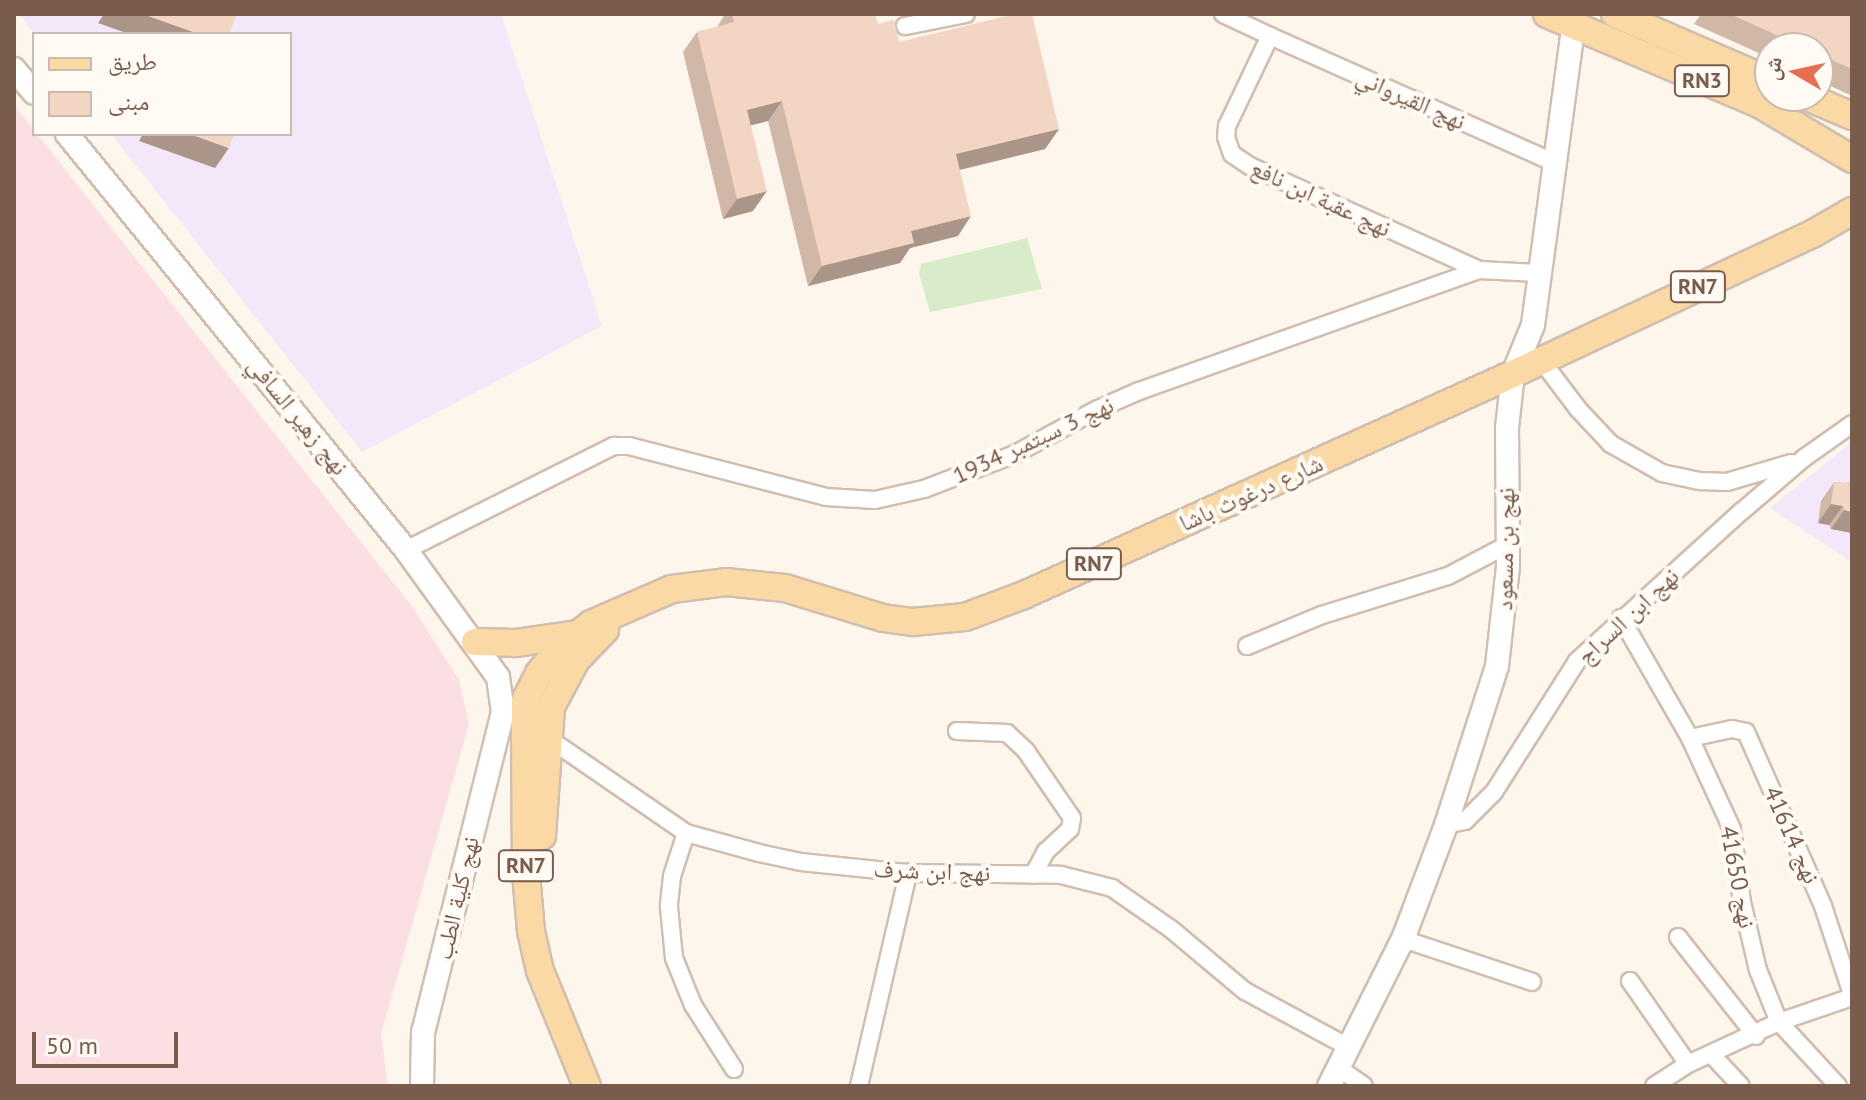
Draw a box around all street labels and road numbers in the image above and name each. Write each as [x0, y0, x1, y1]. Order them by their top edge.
street label: نهج القيرواني [1352, 62, 1470, 136]
road number: RN3 [1672, 63, 1732, 99]
street label: نهج عقبة ابن نافع [1247, 153, 1395, 243]
road number: RN7 [1668, 269, 1728, 305]
street label: نهج زهير السافي [242, 351, 354, 481]
street label: نهج 3 سبتمبر 1934 [948, 390, 1118, 490]
street label: شارع درغوث باشا [1175, 449, 1327, 537]
street label: نهج بن مسعود [1490, 487, 1520, 611]
road number: RN7 [1064, 546, 1124, 582]
street label: نهج ابن السراج [1571, 562, 1685, 670]
street label: نهج 41614 [1758, 782, 1826, 888]
street label: نهج 41650 [1714, 823, 1762, 931]
street label: نهج كلية الطب [429, 834, 485, 962]
road number: RN7 [496, 848, 556, 884]
street label: نهج ابن شرف [873, 855, 991, 887]

